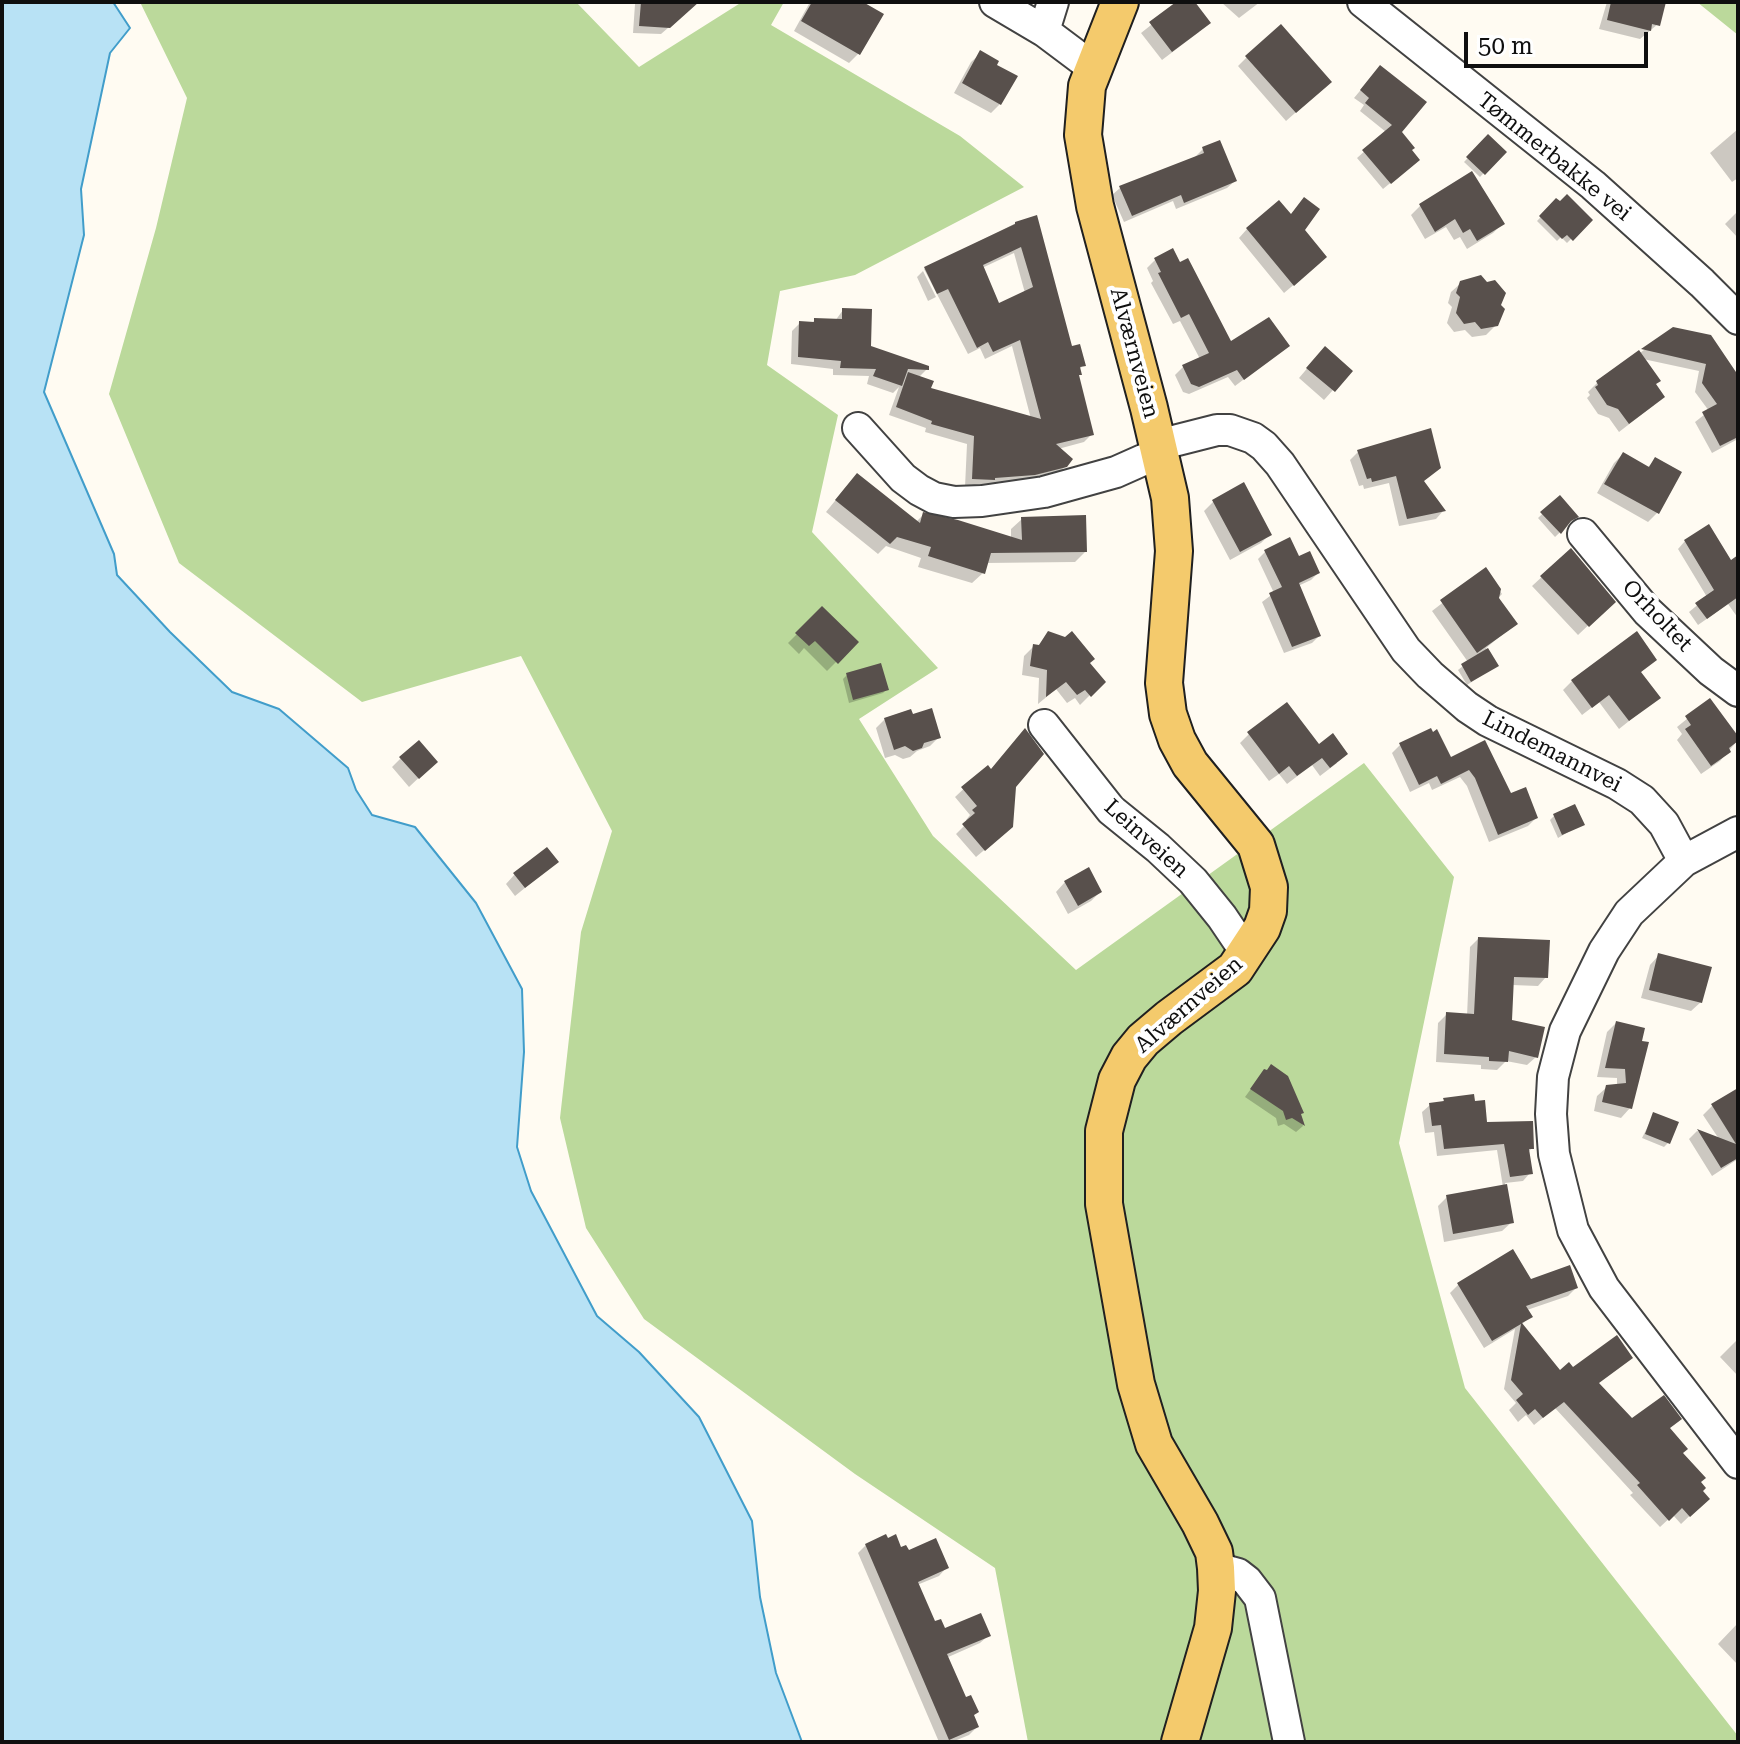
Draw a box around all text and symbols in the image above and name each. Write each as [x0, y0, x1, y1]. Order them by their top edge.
scale bar [1468, 16, 1652, 66]
text: 50 m [1478, 32, 1533, 60]
street label: Tømmerbakke vei [1472, 87, 1636, 227]
street label: Alværnveien [1104, 285, 1164, 421]
street label: Orholtet [1616, 575, 1698, 657]
street label: Lindemannvei [1478, 706, 1626, 798]
street label: Leinveien [1098, 794, 1194, 884]
street label: Alværnveien [1130, 951, 1248, 1059]

